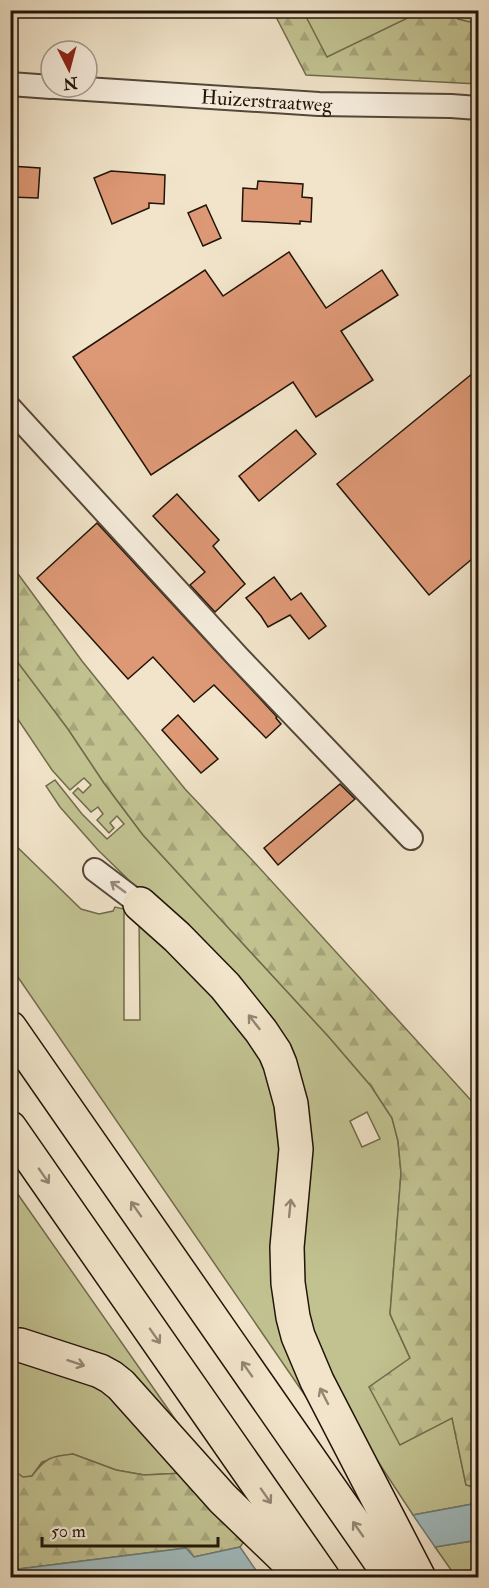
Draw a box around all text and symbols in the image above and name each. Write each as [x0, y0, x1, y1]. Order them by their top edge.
north arrow [39, 39, 99, 99]
text: N [62, 72, 80, 94]
street label: Huizerstraatweg [200, 84, 334, 117]
one-way arrow [110, 881, 126, 893]
one-way arrow [248, 1014, 261, 1030]
one-way arrow [38, 1167, 50, 1184]
one-way arrow [285, 1198, 296, 1218]
one-way arrow [130, 1201, 142, 1218]
one-way arrow [149, 1328, 161, 1344]
one-way arrow [66, 1358, 85, 1369]
one-way arrow [241, 1362, 253, 1378]
one-way arrow [318, 1387, 330, 1405]
one-way arrow [260, 1488, 272, 1504]
scale bar [42, 1510, 218, 1548]
text: 50 m [51, 1520, 86, 1543]
one-way arrow [352, 1522, 364, 1538]

